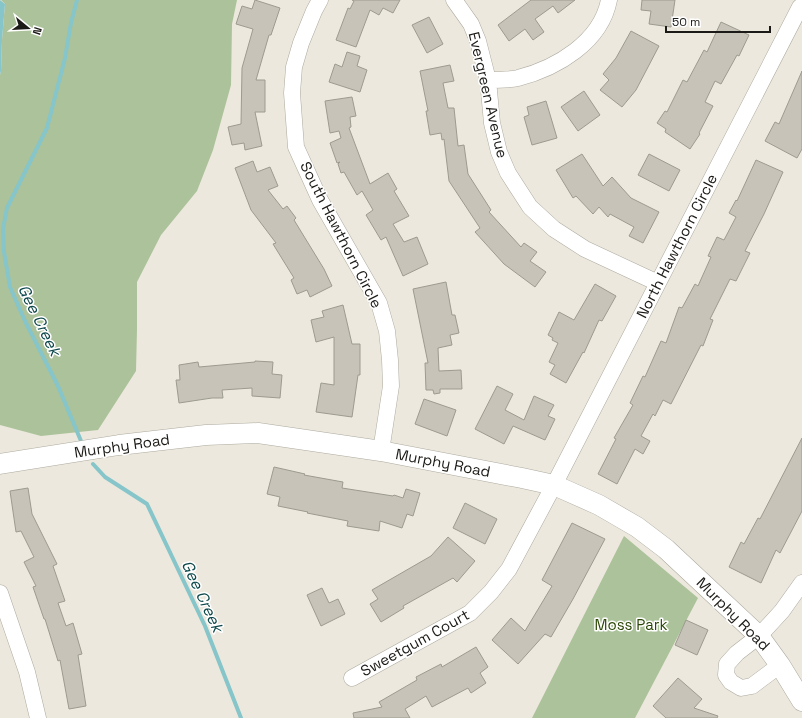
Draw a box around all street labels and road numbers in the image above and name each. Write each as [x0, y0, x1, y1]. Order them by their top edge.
street label: Evergreen Avenue [465, 30, 512, 160]
street label: South Hawthorn Circle [296, 158, 387, 311]
street label: North Hawthorn Circle [632, 170, 721, 321]
street label: Murphy Road [73, 429, 171, 462]
street label: Murphy Road [394, 444, 492, 481]
street label: Murphy Road [693, 573, 774, 654]
street label: Sweetgum Court [357, 605, 473, 680]

